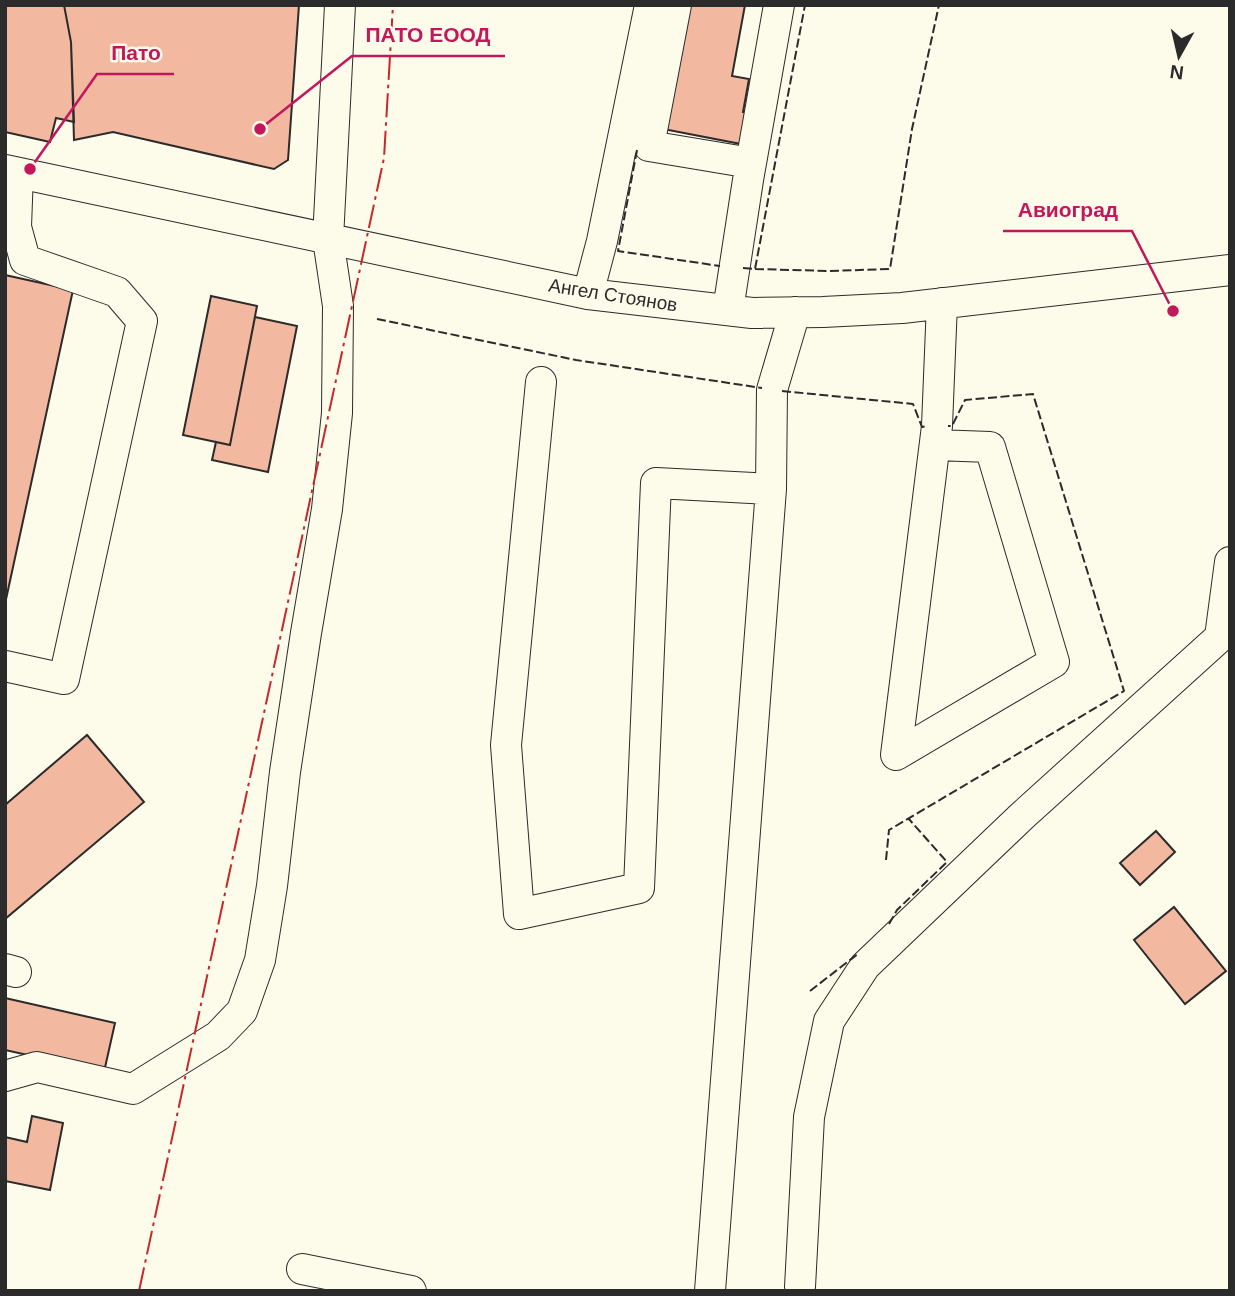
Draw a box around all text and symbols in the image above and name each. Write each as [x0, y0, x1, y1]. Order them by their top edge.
callout: ПАТО ЕООД [352, 14, 505, 56]
north arrow [1144, 21, 1214, 91]
text: ПАТО ЕООД [365, 23, 491, 46]
callout: Пато [97, 32, 174, 74]
text: Пато [111, 41, 161, 64]
text: N [1168, 61, 1185, 84]
callout: Авиоград [1003, 189, 1132, 231]
text: Авиоград [1018, 198, 1118, 221]
street label: Ангел Стоянов [547, 274, 679, 316]

